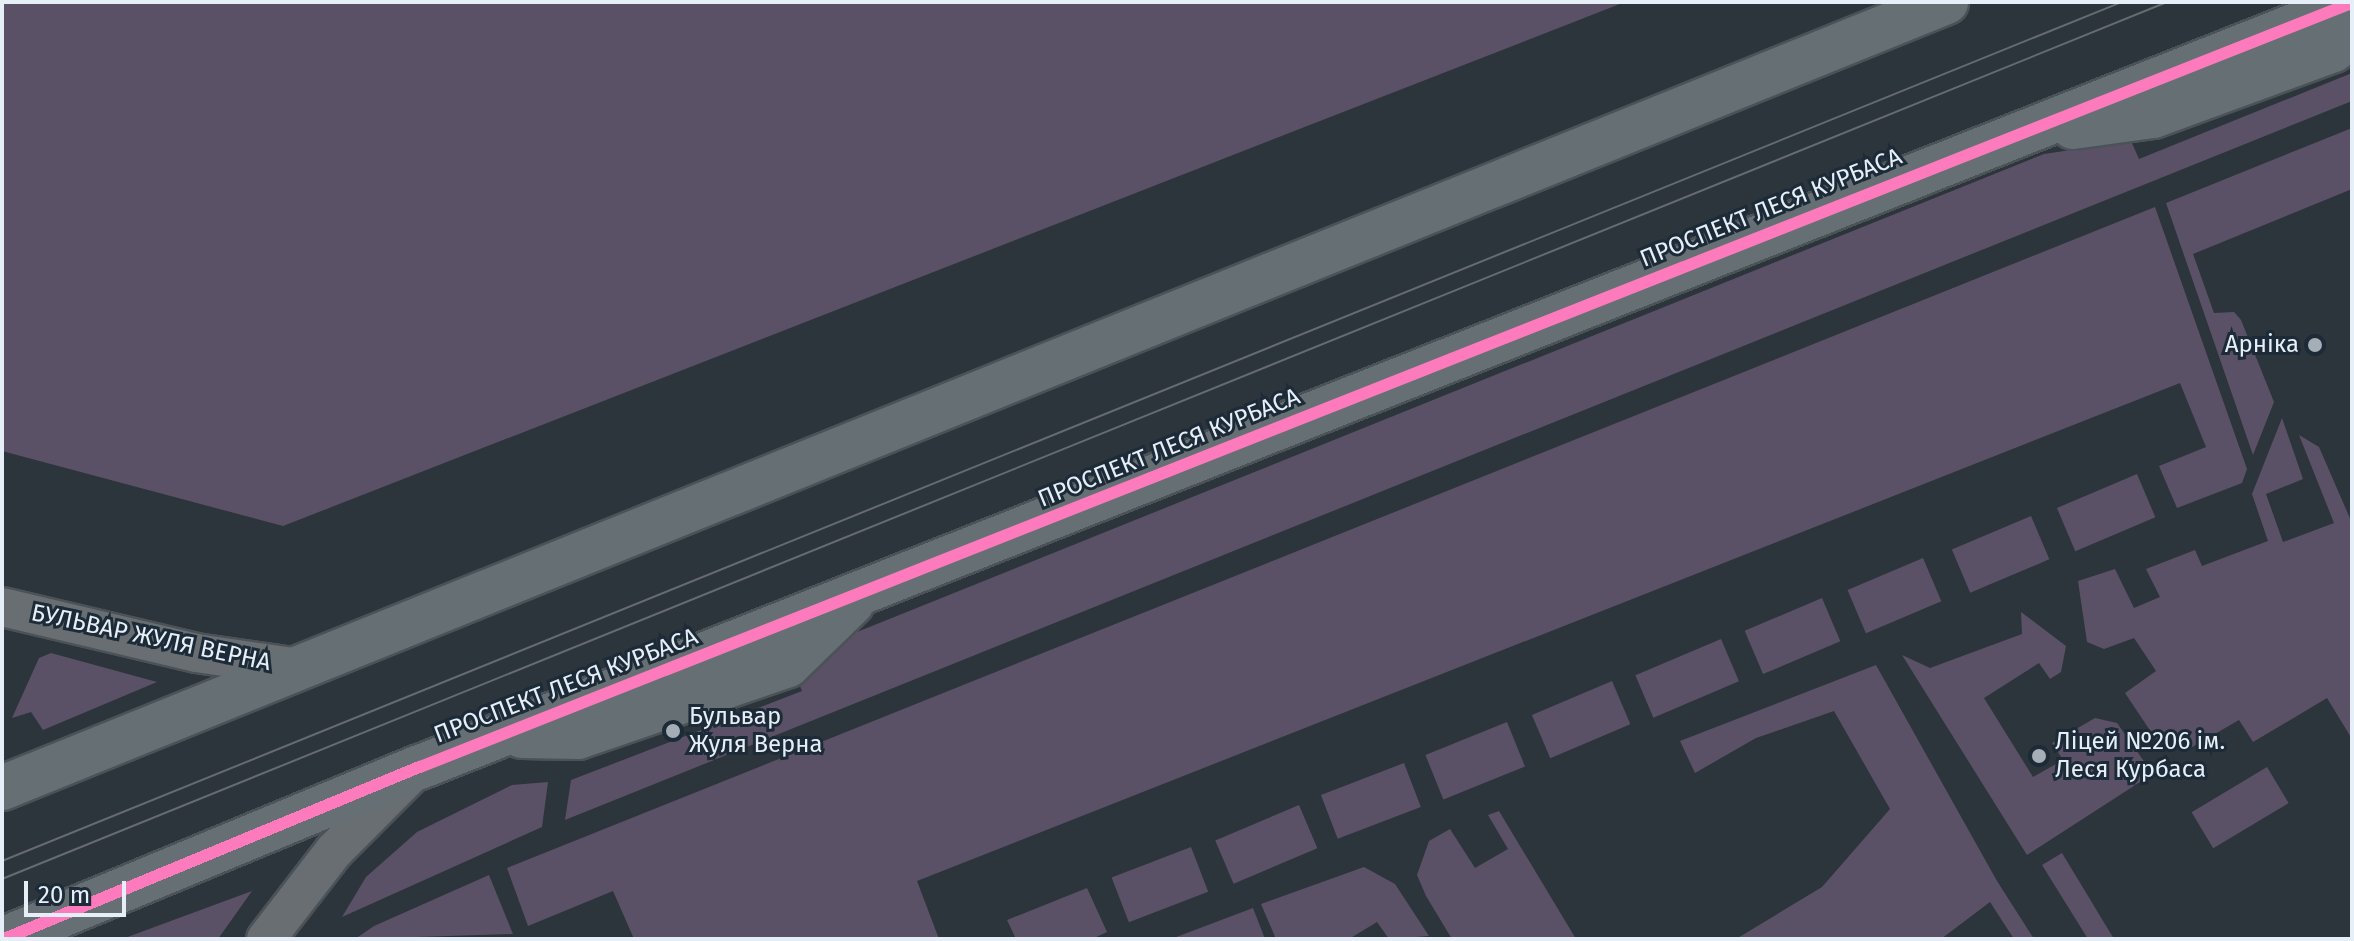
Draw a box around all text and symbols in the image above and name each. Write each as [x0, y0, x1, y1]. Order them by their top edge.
street label: ПРОСПЕКТ ЛЕСЯ КУРБАСА [1636, 142, 1906, 274]
place label: Арніка [2225, 331, 2299, 359]
marker: Арніка [2306, 336, 2324, 354]
street label: ПРОСПЕКТ ЛЕСЯ КУРБАСА [1034, 382, 1304, 514]
street label: БУЛЬВАР ЖУЛЯ ВЕРНА [29, 599, 273, 677]
street label: ПРОСПЕКТ ЛЕСЯ КУРБАСА [430, 622, 702, 750]
place label: Бульвар Жуля Верна [689, 703, 823, 759]
marker: Бульвар Жуля Верна [664, 722, 682, 740]
place label: Ліцей №206 ім. Леся Курбаса [2055, 728, 2225, 784]
marker: Ліцей №206 ім. Леся Курбаса [2030, 747, 2048, 765]
scale bar [28, 865, 130, 915]
text: 20 m [38, 881, 90, 909]

